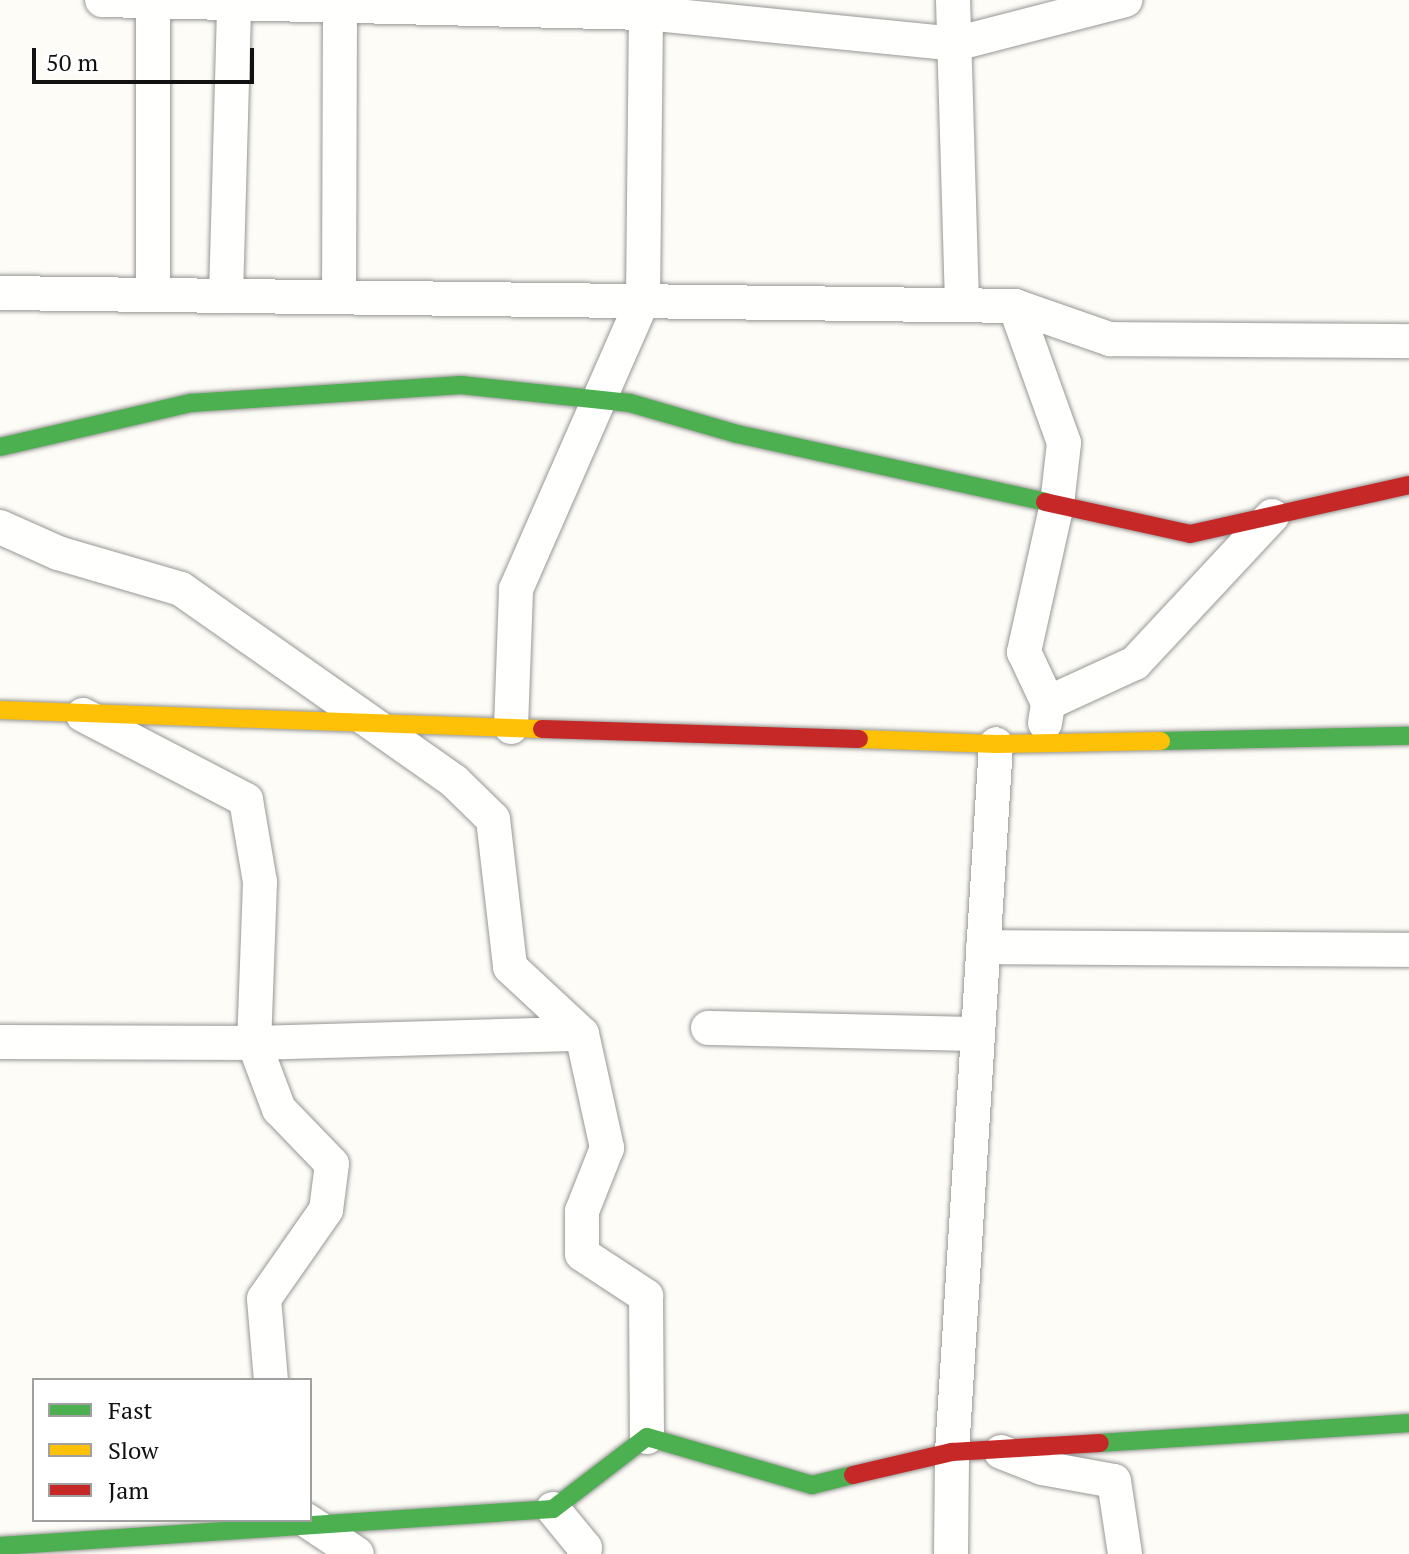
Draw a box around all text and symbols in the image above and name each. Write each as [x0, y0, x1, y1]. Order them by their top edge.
scale bar [36, 32, 258, 82]
text: 50 m [46, 46, 98, 78]
legend [32, 1378, 312, 1522]
text: Fast [108, 1394, 152, 1426]
text: Slow [108, 1434, 159, 1466]
text: Jam [108, 1474, 149, 1506]

